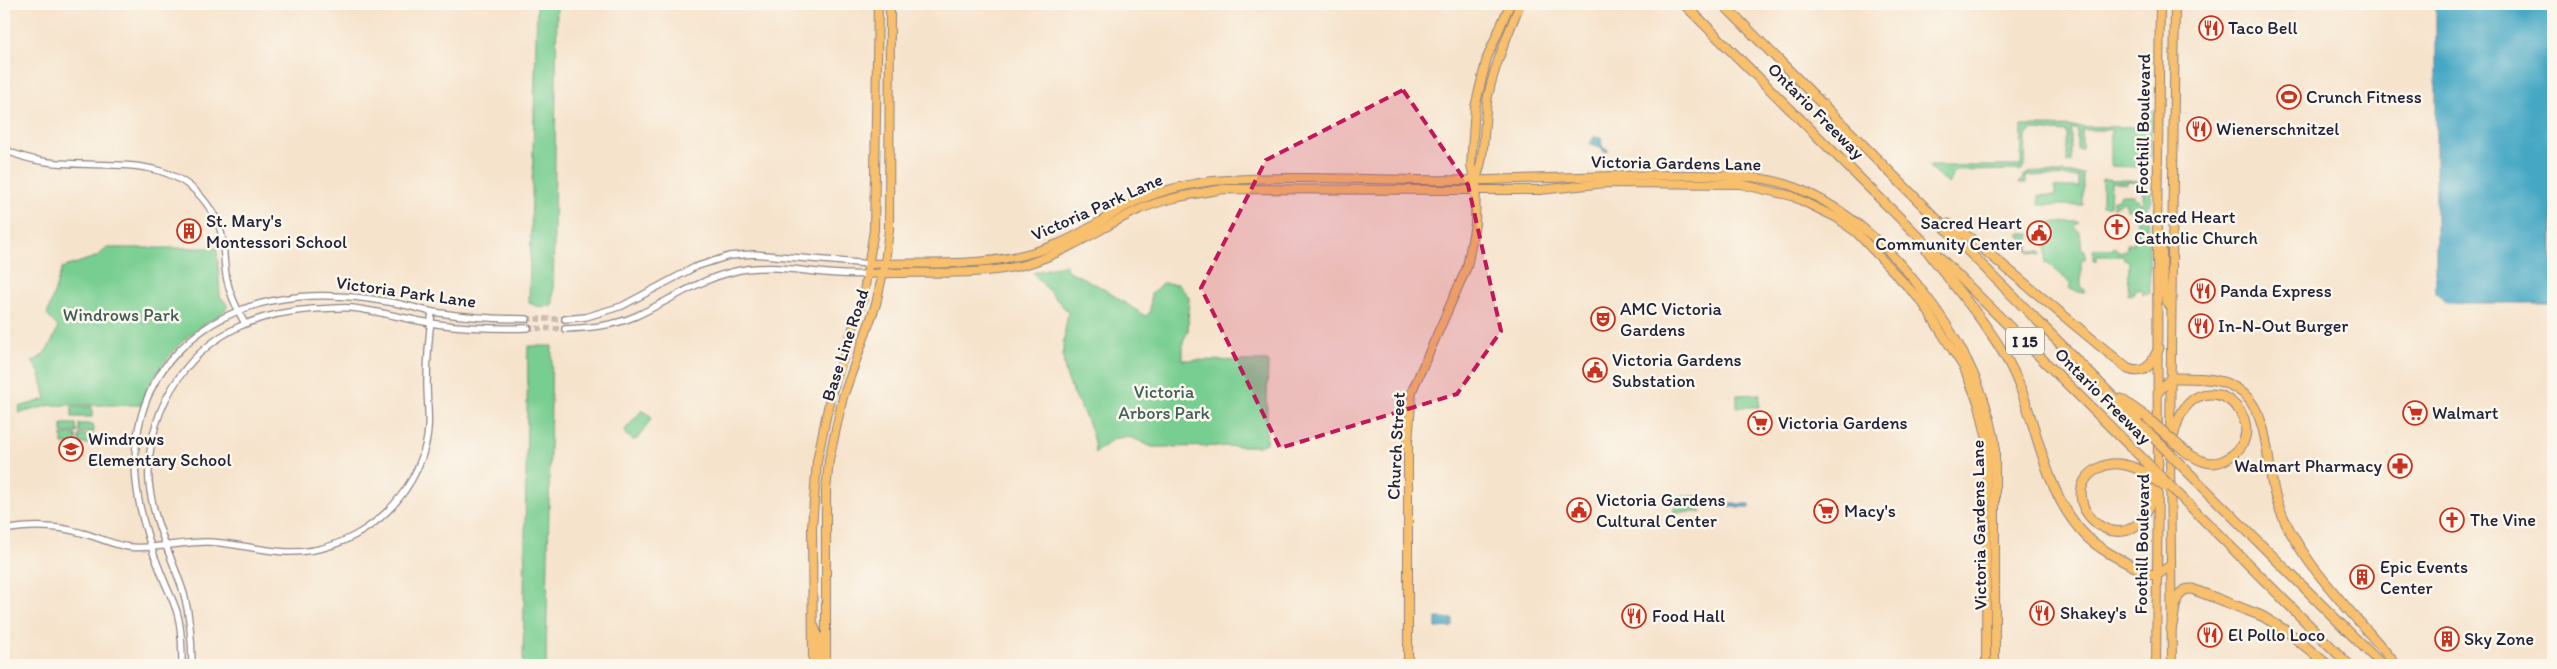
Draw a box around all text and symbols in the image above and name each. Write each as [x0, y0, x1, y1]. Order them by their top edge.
restaurant icon: Taco Bell [2198, 15, 2224, 41]
place label: Taco Bell [2228, 17, 2298, 39]
street label: Foothill Boulevard [2131, 53, 2155, 195]
street label: Ontario Freeway [1763, 58, 1869, 164]
sports icon: Crunch Fitness [2276, 84, 2302, 110]
place label: Crunch Fitness [2306, 86, 2422, 108]
restaurant icon: Wienerschnitzel [2186, 116, 2212, 142]
place label: Wienerschnitzel [2216, 118, 2339, 140]
street label: Victoria Gardens Lane [1591, 151, 1761, 175]
street label: Victoria Park Lane [1028, 168, 1166, 246]
place label: Sacred Heart Catholic Church [2134, 206, 2258, 249]
place label: St. Mary's Montessori School [206, 210, 347, 253]
place label: Sacred Heart Community Center [1875, 212, 2022, 255]
church icon: Sacred Heart Catholic Church [2104, 214, 2130, 240]
building icon: St. Mary's Montessori School [176, 218, 202, 244]
public building icon: Sacred Heart Community Center [2026, 220, 2052, 246]
street label: Victoria Park Lane [334, 271, 478, 313]
restaurant icon: Panda Express [2190, 278, 2216, 304]
place label: Panda Express [2220, 280, 2332, 302]
street label: Base Line Road [816, 286, 874, 404]
place label: AMC Victoria Gardens [1620, 298, 1723, 341]
park label: Windrows Park [63, 304, 180, 326]
theatre icon: AMC Victoria Gardens [1590, 306, 1616, 332]
restaurant icon: In-N-Out Burger [2188, 313, 2214, 339]
place label: In-N-Out Burger [2218, 315, 2348, 337]
road number: I 15 [2006, 328, 2044, 354]
street label: Ontario Freeway [2050, 343, 2156, 449]
place label: Victoria Gardens Substation [1612, 349, 1742, 392]
public building icon: Victoria Gardens Substation [1582, 357, 1608, 383]
park label: Victoria Arbors Park [1118, 381, 1211, 424]
street label: Church Street [1382, 391, 1410, 501]
supermarket icon: Walmart [2402, 400, 2428, 426]
place label: Walmart [2432, 402, 2499, 424]
supermarket icon: Victoria Gardens [1747, 410, 1773, 436]
place label: Victoria Gardens [1778, 412, 1908, 434]
place label: Windrows Elementary School [88, 428, 232, 471]
school or university icon: Windrows Elementary School [58, 436, 84, 462]
street label: Victoria Gardens Lane [1967, 440, 1991, 610]
pharmacy icon: Walmart Pharmacy [2387, 453, 2413, 479]
place label: Walmart Pharmacy [2234, 455, 2382, 477]
street label: Foothill Boulevard [2130, 473, 2154, 615]
place label: Victoria Gardens Cultural Center [1596, 489, 1726, 532]
public building icon: Victoria Gardens Cultural Center [1566, 497, 1592, 523]
supermarket icon: Macy's [1813, 498, 1839, 524]
place label: Macy's [1844, 500, 1896, 522]
church icon: The Vine [2439, 507, 2465, 533]
place label: The Vine [2470, 509, 2536, 531]
place label: Epic Events Center [2380, 556, 2468, 599]
building icon: Epic Events Center [2349, 564, 2375, 590]
restaurant icon: Shakey's [2029, 600, 2055, 626]
place label: Shakey's [2060, 602, 2127, 624]
restaurant icon: Food Hall [1621, 603, 1647, 629]
place label: Food Hall [1652, 605, 1725, 627]
restaurant icon: El Pollo Loco [2197, 622, 2223, 648]
place label: El Pollo Loco [2228, 624, 2325, 646]
building icon: Sky Zone [2434, 626, 2460, 652]
place label: Sky Zone [2464, 628, 2534, 650]

